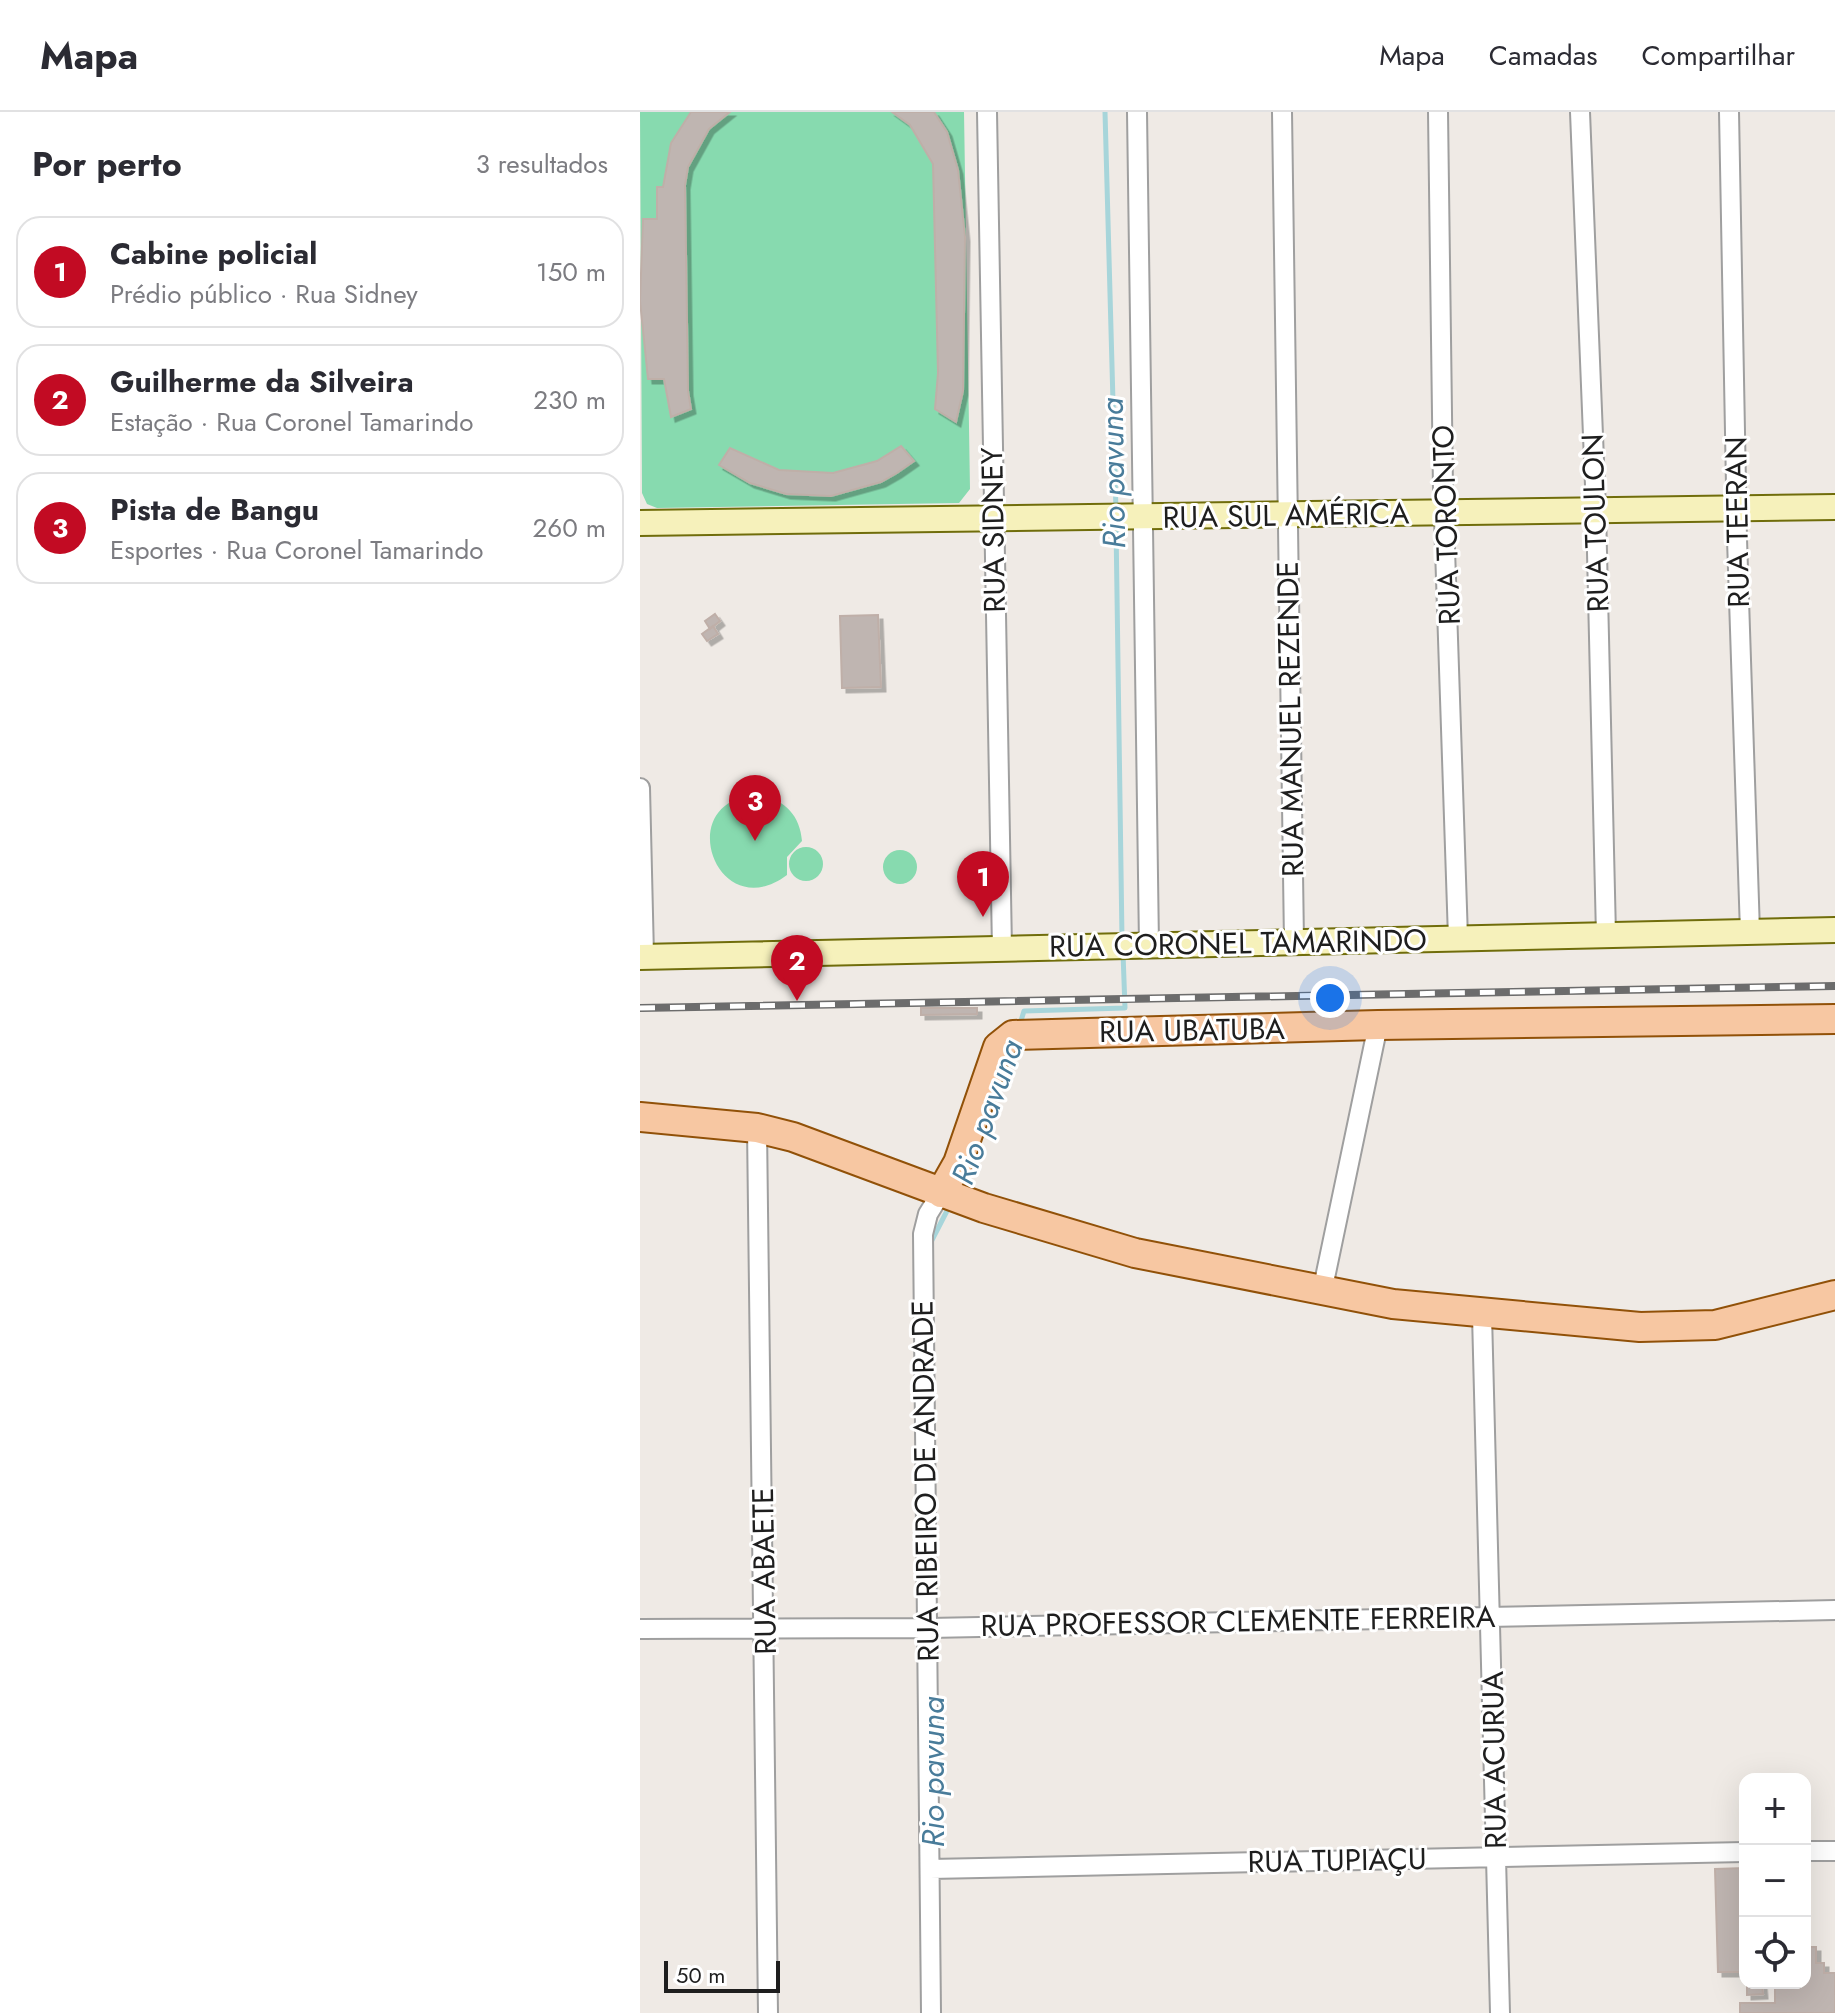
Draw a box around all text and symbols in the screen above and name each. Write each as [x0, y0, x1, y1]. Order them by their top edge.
text: Mapa [40, 28, 138, 83]
text: Mapa [1379, 35, 1445, 76]
text: Camadas [1489, 35, 1597, 76]
text: Compartilhar [1641, 35, 1795, 76]
text: Por perto [32, 140, 182, 189]
text: 3 resultados [476, 145, 608, 183]
text: Cabine policial [110, 232, 317, 275]
text: 1 [53, 253, 67, 291]
text: 150 m [536, 253, 606, 291]
text: Prédio público · Rua Sidney [110, 275, 418, 313]
text: Guilherme da Silveira [110, 360, 414, 403]
text: 2 [51, 381, 69, 419]
text: 230 m [533, 381, 606, 419]
water label: Rio pavuna [1089, 397, 1137, 549]
text: Estação · Rua Coronel Tamarindo [110, 403, 473, 441]
street label: RUA TORONTO [1421, 424, 1471, 626]
street label: RUA TOULON [1570, 433, 1620, 613]
street label: RUA TEERAN [1714, 436, 1760, 608]
street label: RUA SIDNEY [970, 447, 1016, 613]
text: Pista de Bangu [110, 488, 319, 531]
street label: RUA SUL AMÉRICA [1162, 491, 1410, 539]
text: 3 [52, 509, 68, 547]
text: 260 m [533, 509, 606, 547]
text: Esportes · Rua Coronel Tamarindo [110, 531, 483, 569]
street label: RUA MANUEL REZENDE [1266, 561, 1314, 877]
pin: 3 [729, 775, 781, 841]
pin: 1 [957, 851, 1009, 917]
street label: RUA CORONEL TAMARINDO [1049, 918, 1427, 968]
pin: 2 [771, 935, 823, 1001]
your location [1310, 978, 1350, 1018]
street label: RUA UBATUBA [1099, 1007, 1286, 1053]
water label: Rio pavuna [940, 1033, 1035, 1191]
street label: RUA RIBEIRO DE ANDRADE [900, 1300, 950, 1662]
street label: RUA ABAETE [741, 1487, 787, 1655]
street label: RUA PROFESSOR CLEMENTE FERREIRA [980, 1595, 1496, 1647]
street label: RUA ACURUA [1471, 1670, 1517, 1849]
water label: Rio pavuna [910, 1696, 956, 1848]
map controls [1739, 1773, 1811, 1989]
button: + [1739, 1773, 1811, 1845]
street label: RUA TUPIAÇU [1247, 1837, 1427, 1883]
button: − [1739, 1845, 1811, 1917]
button: locate [1739, 1917, 1811, 1989]
scale bar [664, 1957, 780, 1993]
text: 50 m [676, 1959, 725, 1991]

